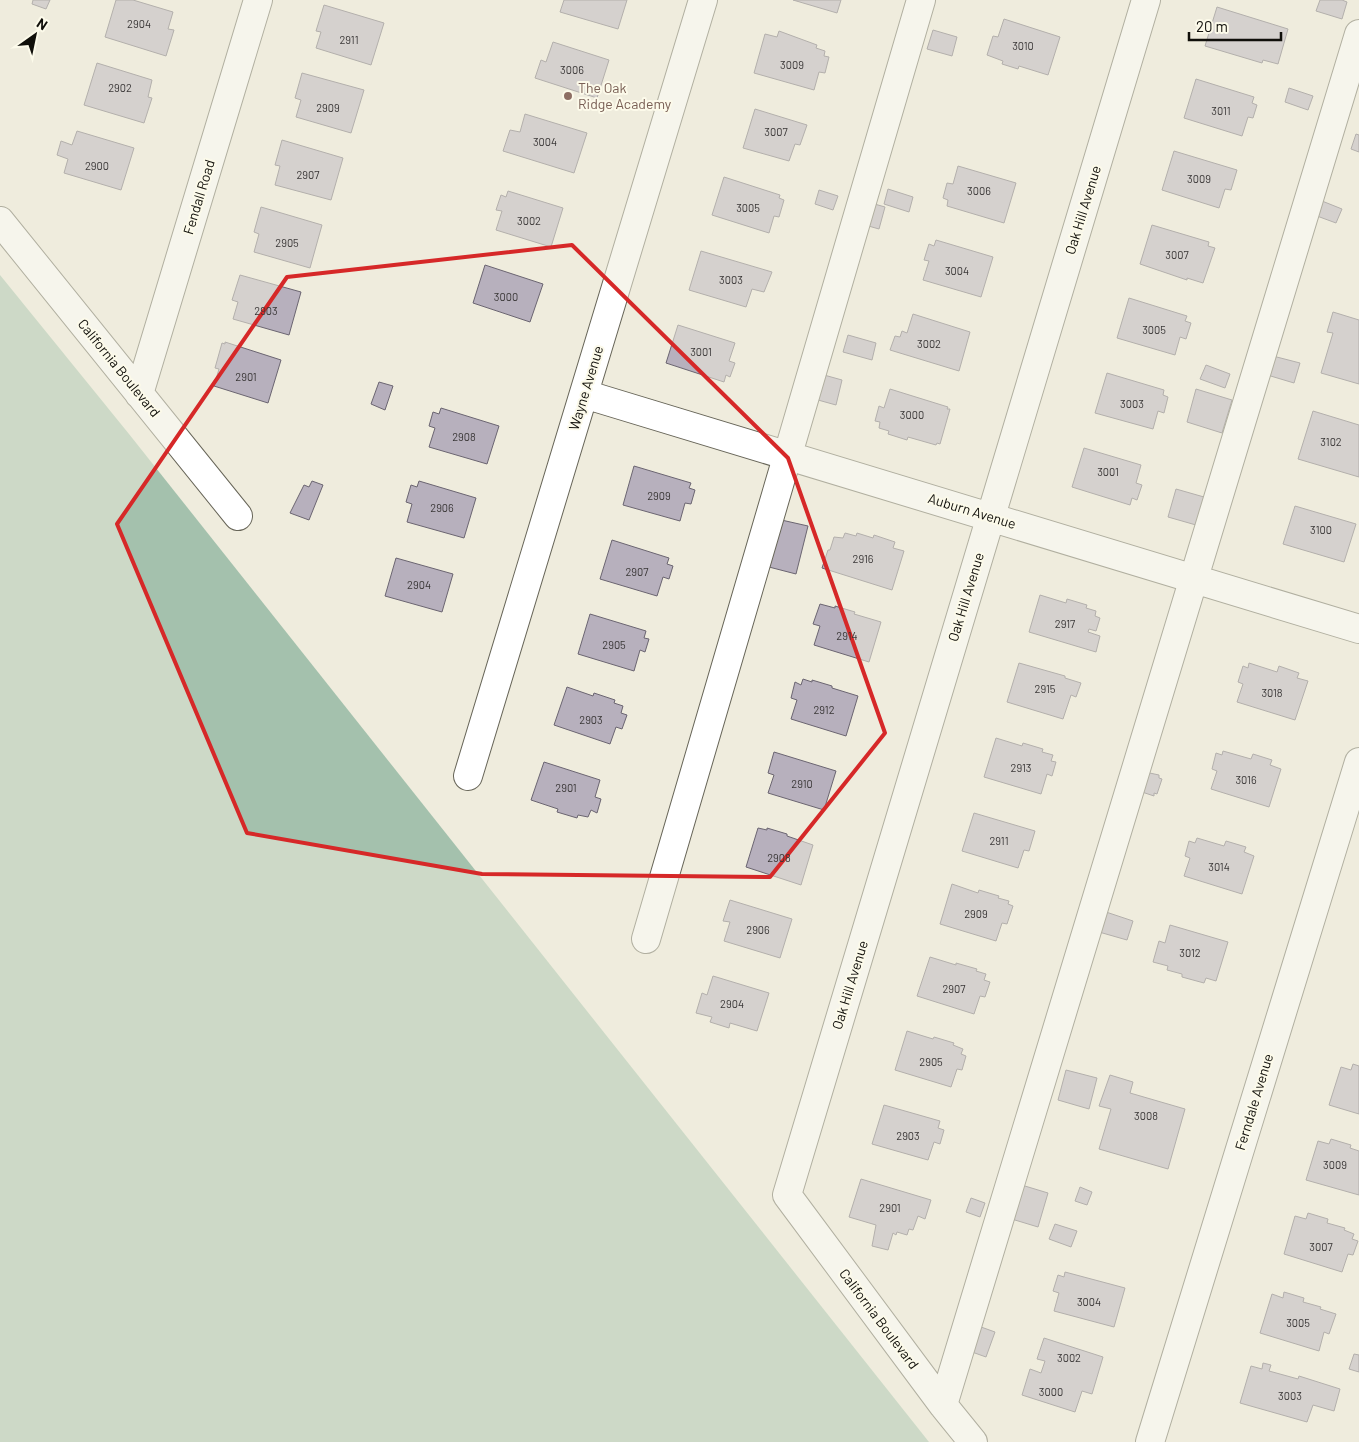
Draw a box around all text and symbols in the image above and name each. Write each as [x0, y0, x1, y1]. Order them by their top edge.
north arrow [10, 10, 60, 60]
scale bar [1189, 10, 1282, 42]
text: N [34, 14, 51, 33]
house number: 2904 [127, 17, 151, 30]
text: 20 m [1196, 17, 1228, 35]
house number: 2911 [339, 33, 359, 46]
house number: 3010 [1012, 39, 1034, 52]
house number: 3009 [780, 58, 804, 71]
house number: 3006 [560, 63, 584, 76]
place label: The Oak Ridge Academy [578, 79, 672, 112]
house number: 2902 [108, 81, 132, 94]
marker: The Oak Ridge Academy [562, 90, 574, 102]
house number: 2909 [316, 101, 340, 114]
house number: 3011 [1211, 104, 1231, 117]
house number: 3007 [764, 125, 788, 138]
house number: 3004 [533, 135, 557, 148]
street label: Fendall Road [179, 157, 218, 236]
house number: 2900 [85, 159, 109, 172]
street label: Oak Hill Avenue [1061, 163, 1104, 256]
house number: 2907 [296, 168, 320, 181]
house number: 3009 [1187, 172, 1211, 185]
house number: 3006 [967, 184, 991, 197]
house number: 3005 [736, 201, 760, 214]
house number: 3002 [517, 214, 541, 227]
house number: 2905 [275, 236, 299, 249]
house number: 3007 [1165, 248, 1189, 261]
house number: 3004 [945, 264, 969, 277]
house number: 3003 [719, 273, 743, 286]
house number: 3000 [494, 290, 518, 303]
house number: 2903 [254, 304, 278, 317]
street label: California Boulevard [75, 315, 164, 420]
house number: 3005 [1142, 323, 1166, 336]
house number: 3002 [917, 337, 941, 350]
street label: Wayne Avenue [565, 344, 606, 432]
house number: 3001 [690, 345, 712, 358]
house number: 2901 [235, 370, 257, 383]
house number: 3003 [1120, 397, 1144, 410]
house number: 3000 [900, 408, 924, 421]
house number: 2908 [452, 430, 476, 443]
house number: 3102 [1320, 435, 1342, 448]
house number: 3001 [1097, 465, 1119, 478]
house number: 2909 [647, 489, 671, 502]
street label: Auburn Avenue [926, 489, 1018, 532]
house number: 2906 [430, 501, 454, 514]
house number: 3100 [1310, 523, 1332, 536]
street label: Oak Hill Avenue [944, 550, 987, 643]
house number: 2916 [853, 552, 874, 565]
house number: 2907 [625, 565, 649, 578]
house number: 2904 [407, 578, 431, 591]
house number: 2917 [1055, 617, 1075, 630]
house number: 2914 [836, 629, 858, 642]
house number: 2905 [602, 638, 626, 651]
house number: 2915 [1035, 682, 1056, 695]
house number: 3018 [1261, 686, 1283, 699]
house number: 2912 [813, 703, 835, 716]
house number: 2903 [579, 713, 603, 726]
house number: 2913 [1011, 761, 1031, 774]
house number: 3016 [1235, 773, 1257, 786]
house number: 2910 [791, 777, 813, 790]
house number: 2901 [555, 781, 577, 794]
house number: 2911 [989, 834, 1009, 847]
house number: 2908 [767, 851, 791, 864]
house number: 3014 [1208, 860, 1230, 873]
house number: 2909 [964, 907, 988, 920]
house number: 2906 [746, 923, 770, 936]
street label: Oak Hill Avenue [828, 938, 871, 1031]
house number: 3012 [1179, 946, 1201, 959]
house number: 2907 [942, 982, 966, 995]
house number: 2904 [720, 997, 744, 1010]
street label: Ferndale Avenue [1231, 1051, 1276, 1152]
house number: 2905 [919, 1055, 943, 1068]
house number: 3008 [1134, 1109, 1158, 1122]
house number: 2903 [896, 1129, 920, 1142]
house number: 3009 [1323, 1158, 1347, 1171]
house number: 2901 [879, 1201, 901, 1214]
house number: 3007 [1309, 1240, 1333, 1253]
street label: California Boulevard [836, 1265, 923, 1372]
house number: 3004 [1077, 1295, 1101, 1308]
house number: 3005 [1286, 1316, 1310, 1329]
house number: 3002 [1057, 1351, 1081, 1364]
house number: 3000 [1039, 1385, 1063, 1398]
house number: 3003 [1278, 1389, 1302, 1402]

